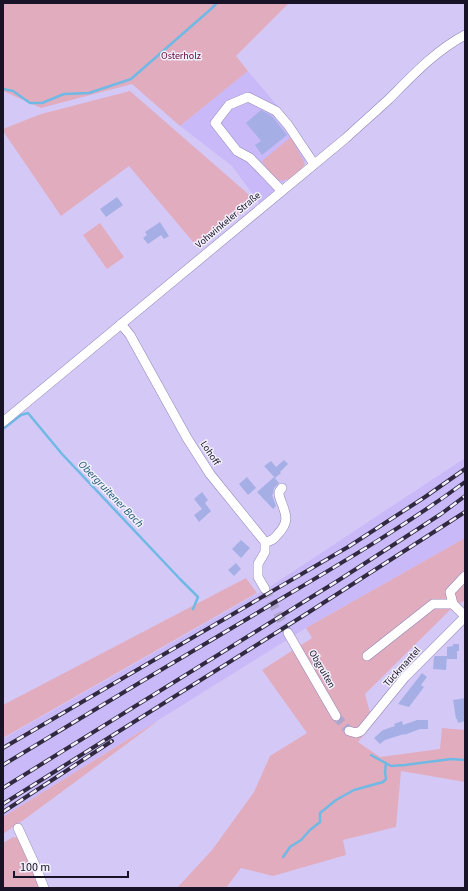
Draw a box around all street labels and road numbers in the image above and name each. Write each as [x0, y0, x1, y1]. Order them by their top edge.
street label: Vohwinkeler Straße [192, 189, 264, 251]
street label: Lohoff [197, 438, 224, 469]
street label: Tückmantel [380, 644, 424, 690]
street label: Obgruiten [305, 647, 339, 691]

